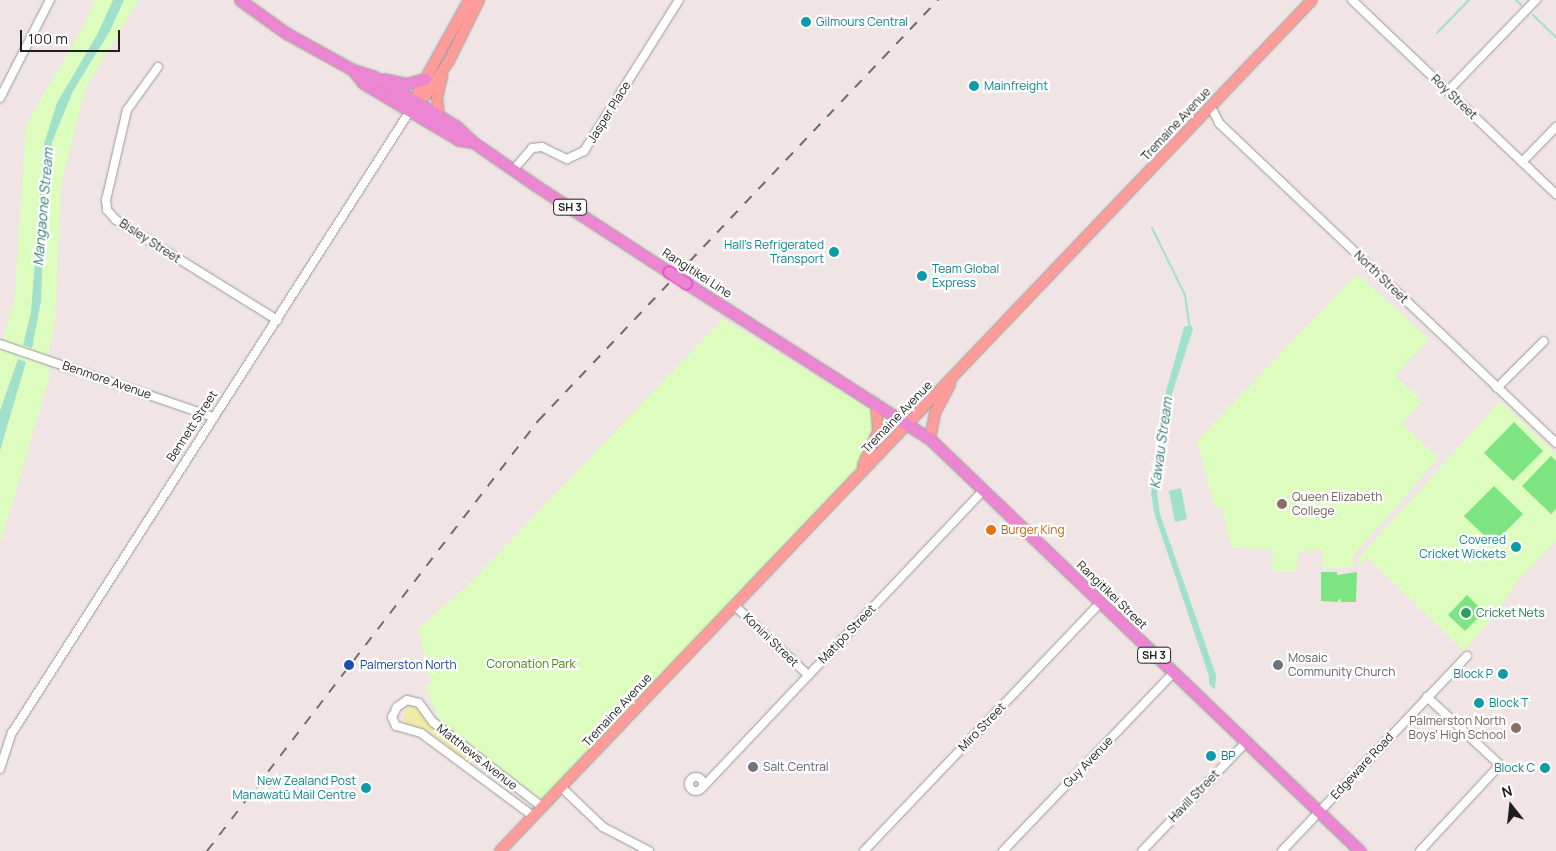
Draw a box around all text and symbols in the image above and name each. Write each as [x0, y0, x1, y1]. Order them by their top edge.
place label: Gilmours Central [816, 15, 908, 29]
marker: Gilmours Central [800, 16, 812, 28]
scale bar [22, 20, 122, 52]
text: 100 m [28, 28, 68, 49]
street label: Roy Street [1428, 72, 1480, 122]
street label: Jasper Place [584, 79, 634, 145]
place label: Mainfreight [984, 79, 1048, 93]
marker: Mainfreight [968, 80, 980, 92]
street label: Tremaine Avenue [1138, 84, 1214, 164]
water label: Mangaone Stream [29, 147, 57, 267]
road number: SH 3 [552, 198, 588, 216]
street label: Bisley Street [117, 216, 183, 266]
place label: Hall's Refrigerated Transport [724, 238, 824, 266]
street label: Rangitikei Line [660, 245, 734, 301]
marker: Hall's Refrigerated Transport [828, 246, 840, 258]
street label: North Street [1351, 248, 1411, 306]
place label: Team Global Express [932, 262, 999, 290]
marker: Team Global Express [916, 270, 928, 282]
street label: Benmore Avenue [61, 358, 153, 402]
street label: Tremaine Avenue [859, 378, 935, 456]
street label: Bennett Street [164, 388, 220, 464]
water label: Kawau Stream [1146, 396, 1176, 490]
place label: Queen Elizabeth College [1292, 490, 1382, 518]
marker: Queen Elizabeth College [1276, 498, 1288, 510]
place label: Burger King [1001, 523, 1065, 537]
marker: Burger King [985, 524, 997, 536]
place label: Covered Cricket Wickets [1419, 533, 1506, 561]
marker: Covered Cricket Wickets [1510, 541, 1522, 553]
street label: Rangitikei Street [1074, 558, 1150, 632]
street label: Matipo Street [815, 602, 879, 666]
place label: Cricket Nets [1476, 606, 1545, 620]
marker: Cricket Nets [1460, 607, 1472, 619]
street label: Konini Street [740, 610, 802, 670]
road number: SH 3 [1136, 646, 1172, 664]
place label: Mosaic Community Church [1288, 651, 1395, 679]
park label: Coronation Park [487, 657, 575, 671]
marker: Palmerston North [342, 658, 356, 672]
place label: Palmerston North [360, 658, 457, 672]
marker: Mosaic Community Church [1272, 659, 1284, 671]
place label: Block P [1454, 667, 1493, 681]
marker: Block P [1497, 668, 1509, 680]
street label: Tremaine Avenue [579, 670, 655, 750]
place label: Block T [1489, 696, 1528, 710]
marker: Block T [1473, 697, 1485, 709]
street label: Miro Street [955, 700, 1009, 754]
place label: Palmerston North Boys' High School [1409, 714, 1506, 742]
street label: Matthews Avenue [434, 721, 520, 793]
marker: Palmerston North Boys' High School [1510, 722, 1522, 734]
street label: Edgeware Road [1328, 730, 1396, 802]
street label: Guy Avenue [1060, 733, 1116, 791]
place label: BP [1221, 749, 1236, 763]
marker: BP [1205, 750, 1217, 762]
place label: Salt.Central [763, 760, 829, 774]
marker: Salt.Central [747, 761, 759, 773]
place label: Block C [1494, 761, 1535, 775]
marker: Block C [1539, 762, 1551, 774]
street label: Havill Street [1166, 767, 1222, 825]
place label: New Zealand Post Manawatū Mail Centre [233, 774, 356, 802]
north arrow [1486, 781, 1536, 831]
text: N [1499, 781, 1514, 802]
marker: New Zealand Post Manawatū Mail Centre [360, 782, 372, 794]

